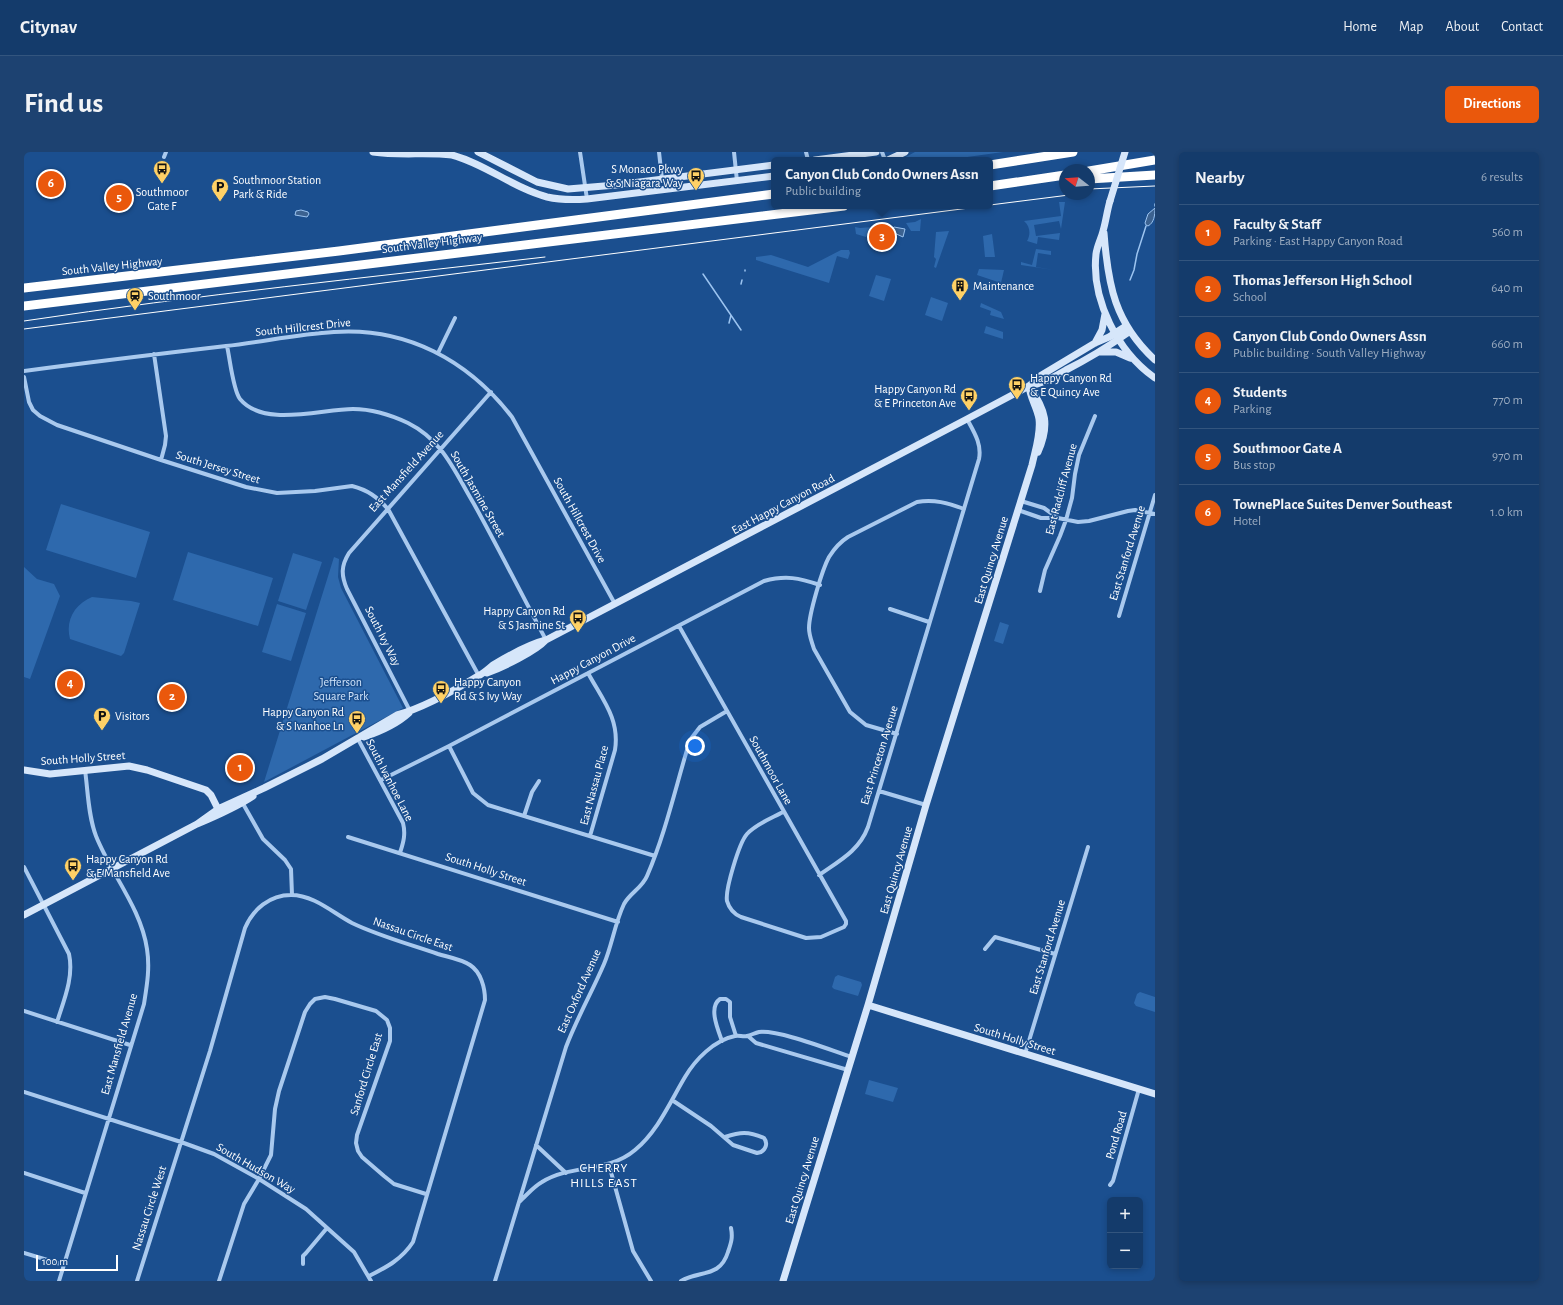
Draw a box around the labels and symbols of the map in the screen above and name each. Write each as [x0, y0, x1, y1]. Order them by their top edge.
bus stop icon: Southmoor Gate F [152, 159, 172, 184]
place label: S Monaco Pkwy & S Niagara Way [605, 163, 683, 190]
north arrow [1059, 164, 1095, 200]
bus stop icon: S Monaco Pkwy & S Niagara Way [686, 166, 706, 191]
pin: 6 [38, 169, 64, 199]
place label: Southmoor Station Park & Ride [233, 174, 321, 200]
parking icon: Southmoor Station Park & Ride [210, 177, 230, 202]
pin: 5 [106, 183, 132, 213]
place label: Southmoor Gate F [136, 186, 188, 212]
pin: 3 [869, 222, 895, 252]
street label: South Valley Highway [381, 231, 483, 256]
street label: South Valley Highway [61, 255, 163, 278]
building icon: Maintenance [950, 276, 970, 301]
place label: Maintenance [973, 280, 1034, 292]
station icon: Southmoor [125, 286, 145, 311]
place label: Southmoor [148, 290, 201, 302]
street label: South Hillcrest Drive [255, 316, 351, 338]
place label: Happy Canyon Rd & E Quincy Ave [1030, 372, 1112, 399]
bus stop icon: Happy Canyon Rd & E Quincy Ave [1007, 375, 1027, 400]
place label: Happy Canyon Rd & E Princeton Ave [874, 383, 956, 409]
bus stop icon: Happy Canyon Rd & E Princeton Ave [959, 386, 979, 411]
street label: East Mansfield Avenue [366, 428, 446, 514]
street label: East Radcliff Avenue [1043, 442, 1079, 536]
street label: South Jersey Street [174, 448, 262, 487]
street label: South Jasmine Street [448, 449, 508, 539]
street label: East Happy Canyon Road [730, 472, 837, 537]
street label: South Hillcrest Drive [552, 475, 608, 565]
street label: East Stanford Avenue [1107, 504, 1147, 602]
street label: East Quincy Avenue [972, 515, 1011, 606]
street label: South Ivy Way [362, 604, 403, 668]
place label: Happy Canyon Rd & S Jasmine St [483, 605, 565, 631]
bus stop icon: Happy Canyon Rd & S Jasmine St [568, 608, 588, 633]
street label: Happy Canyon Drive [549, 632, 638, 687]
pin: 4 [57, 669, 83, 699]
park label: Jefferson Square Park [313, 676, 369, 702]
place label: Happy Canyon Rd & S Ivy Way [454, 676, 522, 703]
bus stop icon: Happy Canyon Rd & S Ivy Way [431, 679, 451, 704]
pin: 2 [159, 682, 185, 712]
street label: East Princeton Avenue [858, 704, 900, 806]
parking icon: Visitors [92, 706, 112, 731]
place label: Happy Canyon Rd & S Ivanhoe Ln [262, 706, 344, 732]
bus stop icon: Happy Canyon Rd & S Ivanhoe Ln [347, 709, 367, 734]
place label: Visitors [115, 710, 150, 722]
street label: Southmoor Lane [747, 734, 795, 806]
your location [685, 736, 705, 756]
street label: South Ivanhoe Lane [364, 737, 416, 823]
street label: East Nassau Place [578, 744, 610, 826]
street label: South Holly Street [40, 749, 126, 768]
pin: 1 [227, 753, 253, 783]
street label: East Quincy Avenue [878, 825, 915, 916]
street label: South Holly Street [444, 850, 528, 889]
place label: Happy Canyon Rd & E Mansfield Ave [86, 853, 170, 879]
bus stop icon: Happy Canyon Rd & E Mansfield Ave [63, 856, 83, 881]
street label: East Stanford Avenue [1027, 898, 1067, 996]
street label: Nassau Circle East [372, 915, 455, 953]
street label: East Oxford Avenue [555, 947, 603, 1035]
street label: East Mansfield Avenue [99, 992, 139, 1096]
street label: South Holly Street [972, 1021, 1057, 1058]
street label: Sanford Circle East [348, 1031, 384, 1117]
street label: Pond Road [1103, 1109, 1129, 1161]
street label: East Quincy Avenue [783, 1135, 822, 1226]
street label: South Hudson Way [214, 1141, 297, 1196]
district label: CHERRY HILLS EAST [570, 1162, 638, 1190]
street label: Nassau Circle West [130, 1164, 168, 1252]
scale bar [36, 1253, 118, 1272]

